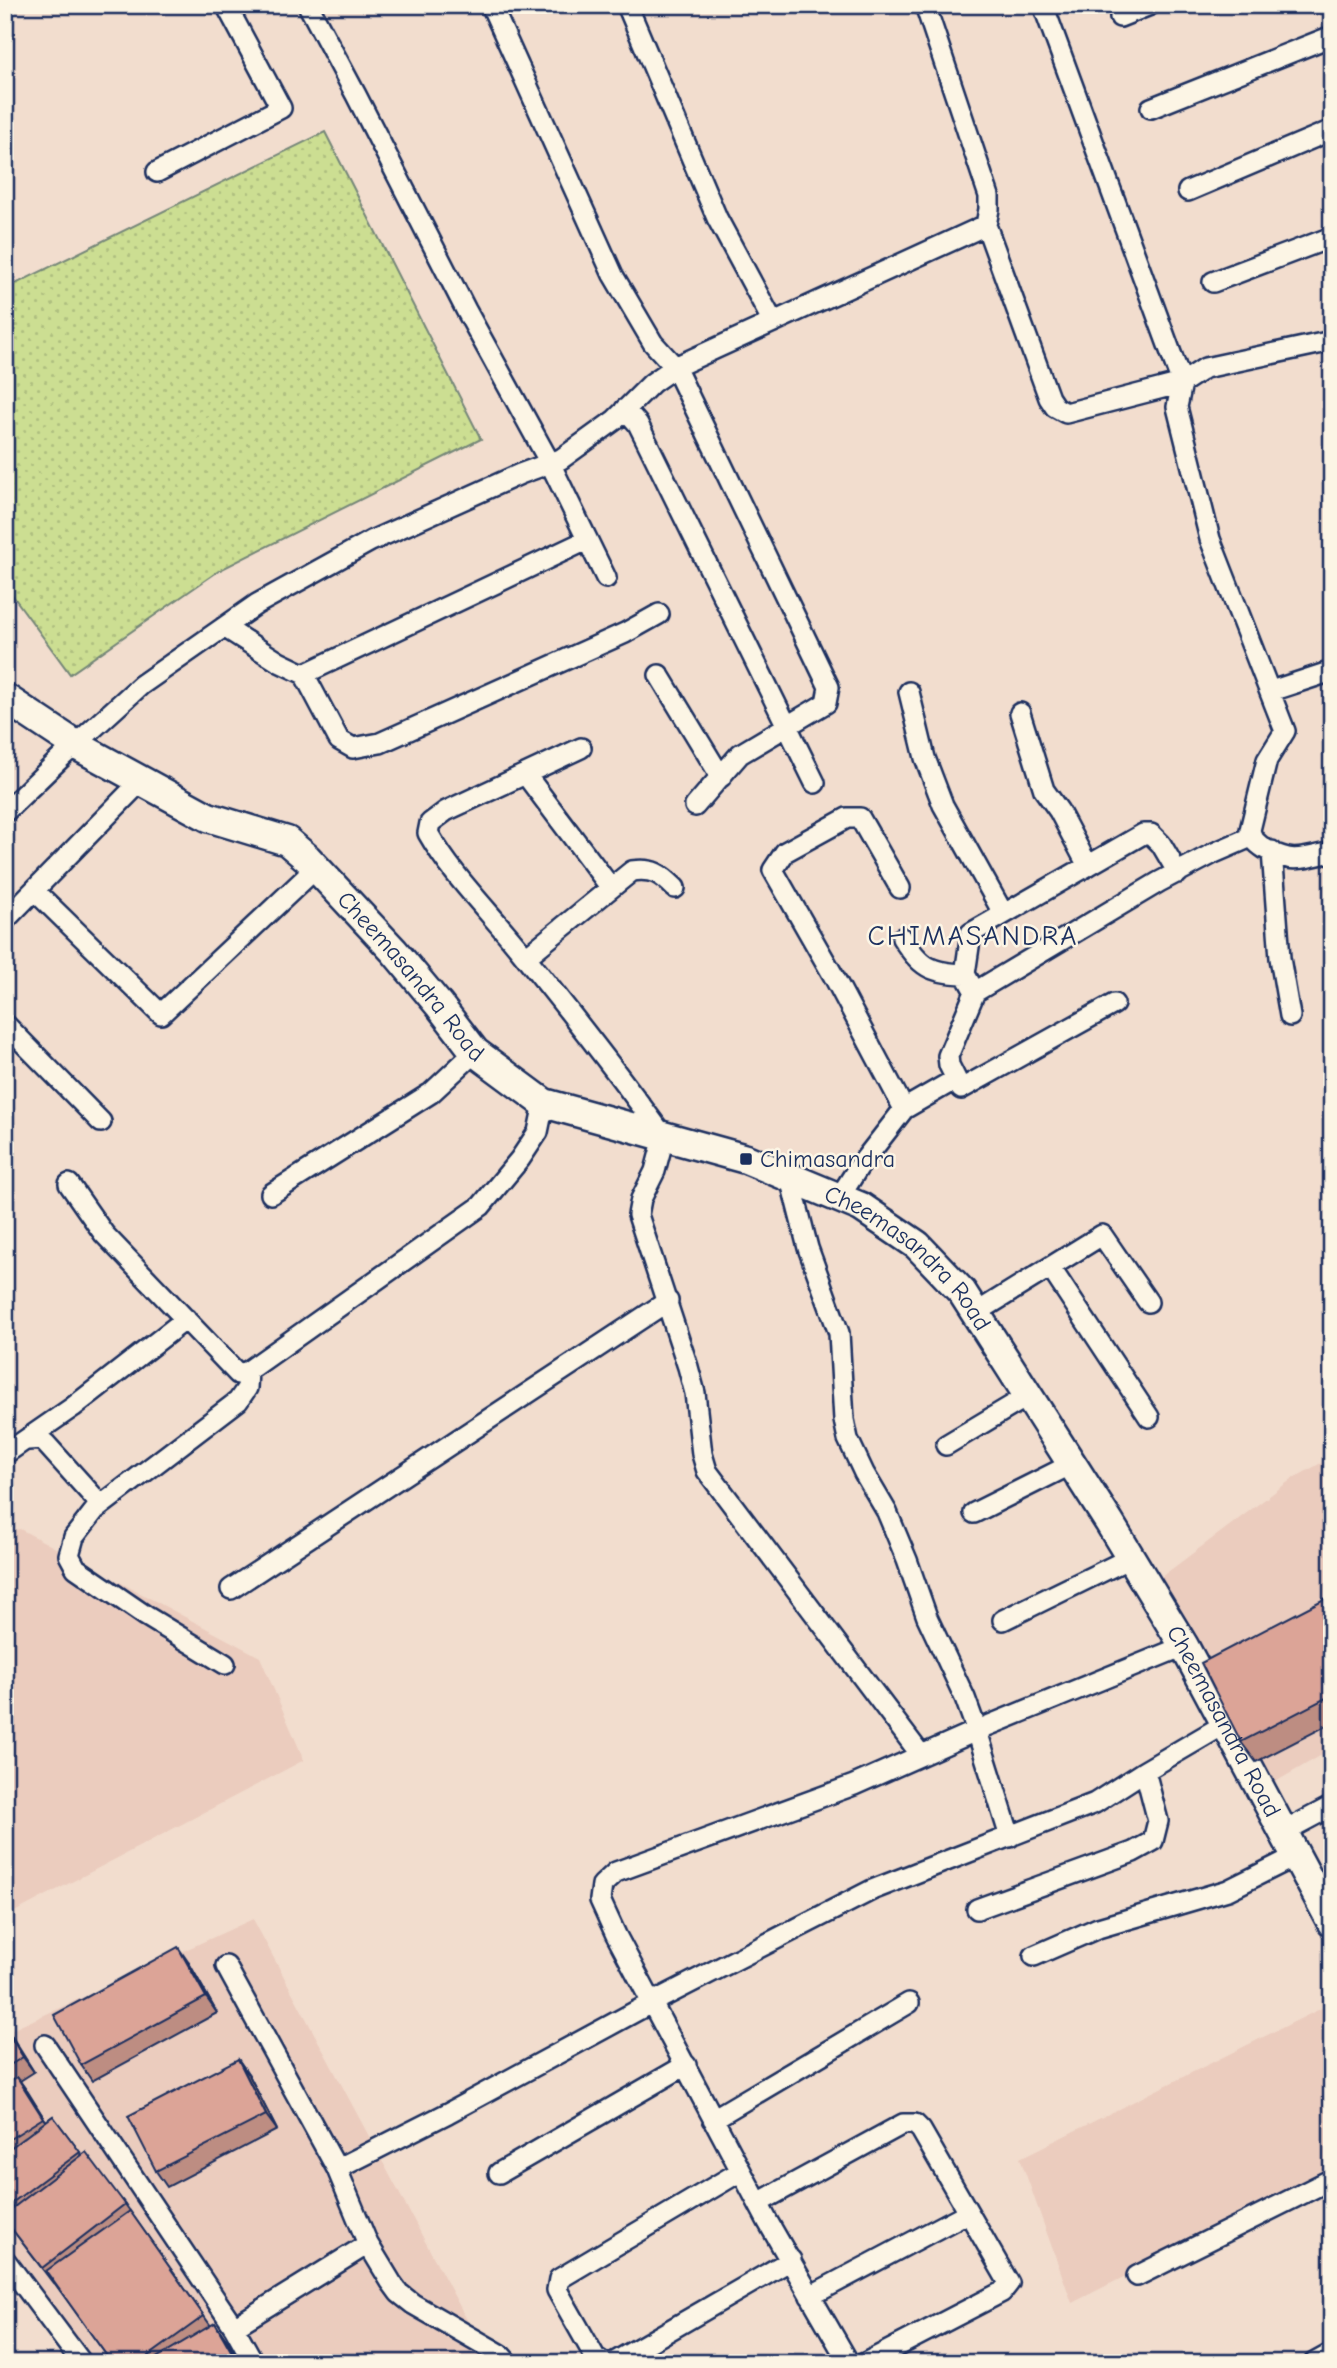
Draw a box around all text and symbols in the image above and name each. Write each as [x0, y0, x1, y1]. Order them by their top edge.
street label: Cheemasandra Road [332, 886, 489, 1068]
district label: CHIMASANDRA [868, 920, 1078, 952]
place label: Chimasandra [760, 1145, 895, 1173]
marker: Chimasandra [738, 1151, 754, 1167]
street label: Cheemasandra Road [821, 1179, 997, 1336]
street label: Cheemasandra Road [1161, 1620, 1287, 1822]

